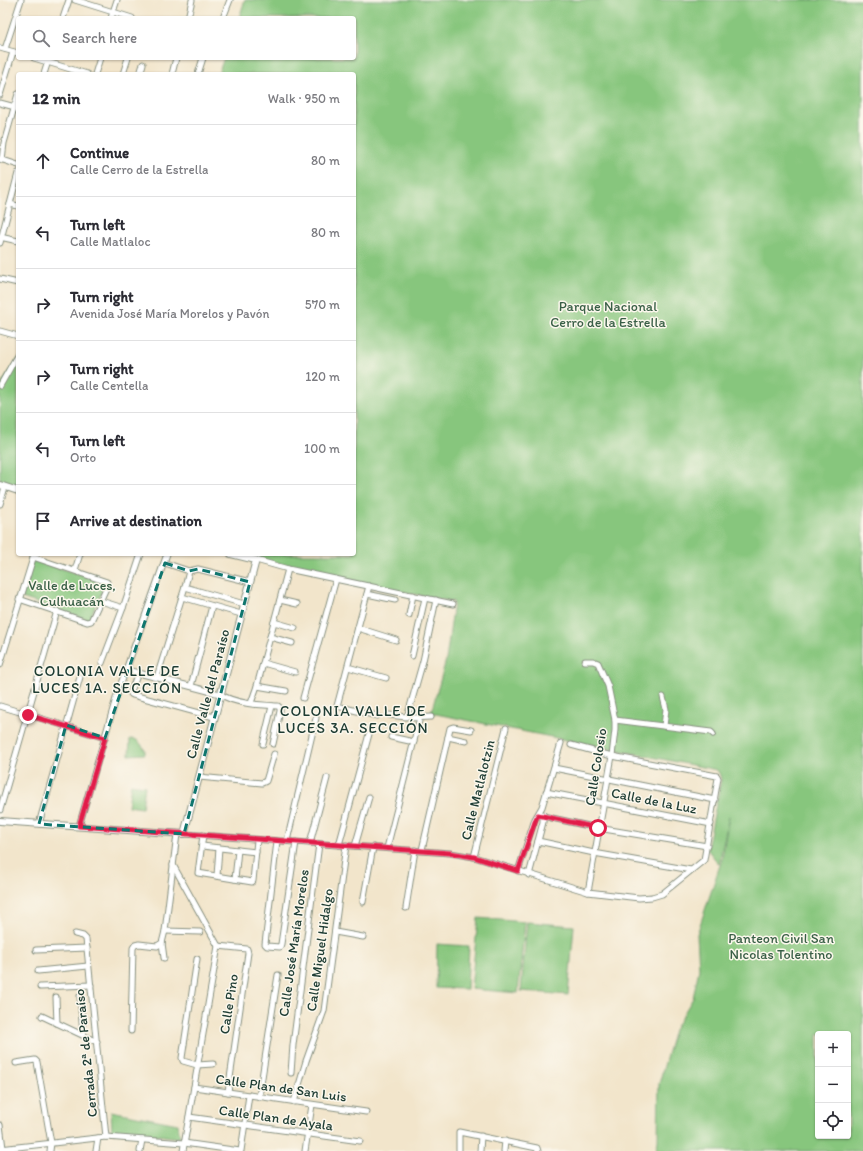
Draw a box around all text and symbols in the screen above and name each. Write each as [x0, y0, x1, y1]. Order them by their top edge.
search box [16, 16, 356, 60]
icon: search [30, 27, 52, 49]
text: Search here [62, 29, 137, 47]
text: 12 min [32, 88, 80, 108]
text: Walk · 950 m [268, 91, 340, 106]
text: Continue [70, 144, 129, 162]
icon: ahead [32, 150, 54, 172]
text: 80 m [311, 153, 340, 168]
text: Calle Cerro de la Estrella [70, 162, 208, 177]
text: Turn left [70, 216, 125, 234]
icon: left [32, 222, 54, 244]
text: 80 m [311, 225, 340, 240]
text: Calle Matlaloc [70, 234, 151, 249]
text: Turn right [70, 288, 134, 306]
icon: right [32, 294, 54, 316]
text: 570 m [305, 297, 340, 312]
park label: Parque Nacional Cerro de la Estrella [550, 298, 666, 331]
text: Avenida José María Morelos y Pavón [70, 306, 269, 321]
text: Turn right [70, 360, 134, 378]
icon: right [32, 366, 54, 388]
text: 120 m [305, 369, 340, 384]
text: Calle Centella [70, 378, 148, 393]
text: Turn left [70, 432, 125, 450]
icon: left [32, 438, 54, 460]
text: 100 m [304, 441, 340, 456]
text: Orto [70, 450, 96, 465]
icon: arrive [32, 510, 54, 532]
text: Arrive at destination [70, 512, 202, 530]
park label: Valle de Luces, Culhuacán [28, 577, 116, 610]
street label: Calle Valle del Paraíso [183, 627, 233, 761]
district label: COLONIA VALLE DE LUCES 1A. SECCIÓN [32, 662, 182, 697]
district label: COLONIA VALLE DE LUCES 3A. SECCIÓN [277, 702, 429, 737]
route end [19, 706, 37, 724]
street label: Calle Colosio [581, 727, 611, 807]
street label: Calle Matlalotzin [457, 737, 499, 842]
street label: Calle de la Luz [610, 784, 699, 818]
route start [589, 819, 607, 837]
street label: Calle José María Morelos [275, 868, 313, 1018]
street label: Calle Miguel Hidalgo [303, 887, 337, 1013]
park label: Panteon Civil San Nicolas Tolentino [728, 930, 834, 963]
street label: Calle Pino [216, 973, 242, 1035]
street label: Cerrada 2ª de Paraíso [71, 988, 101, 1118]
map controls [815, 1031, 851, 1139]
button: + [815, 1031, 851, 1067]
button: − [815, 1067, 851, 1103]
street label: Calle Plan de San Luis [214, 1070, 348, 1106]
street label: Calle Plan de Ayala [218, 1102, 335, 1135]
button: locate [815, 1103, 851, 1139]

